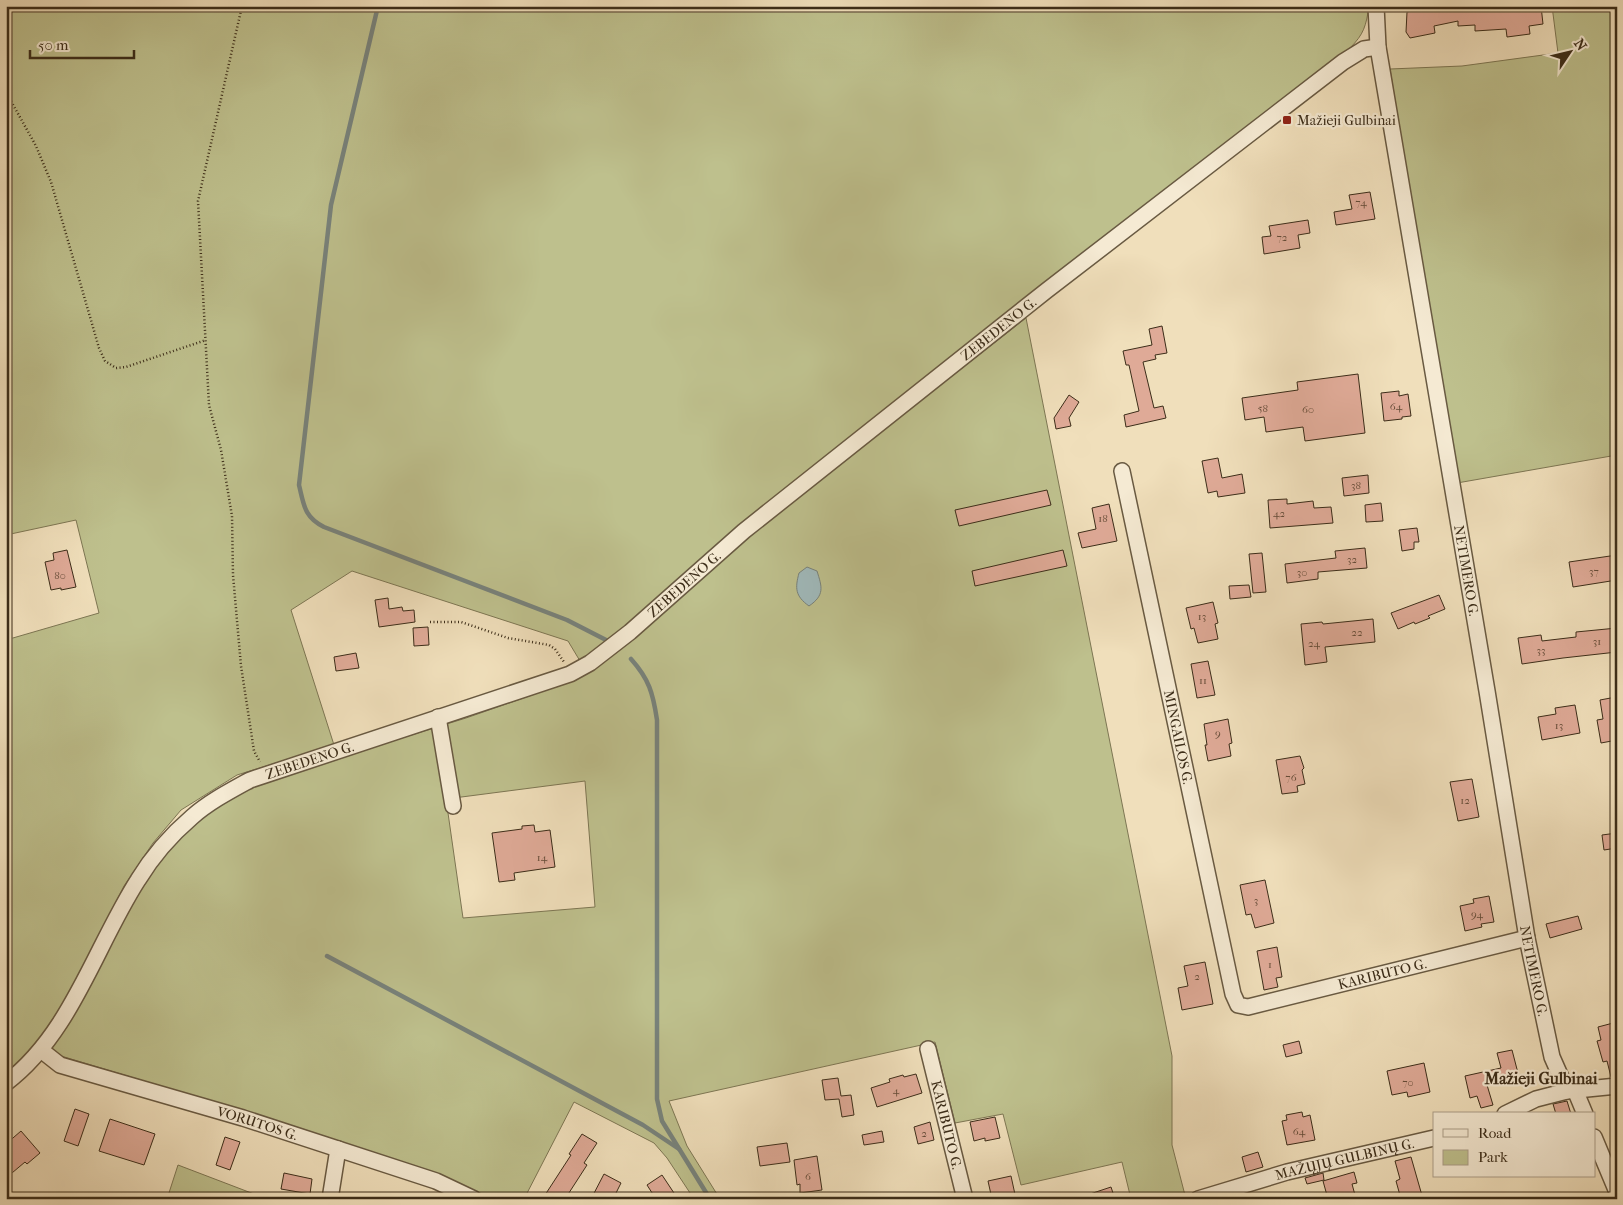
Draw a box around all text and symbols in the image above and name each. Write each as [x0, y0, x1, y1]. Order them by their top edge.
scale bar [30, 28, 134, 60]
north arrow [1546, 28, 1596, 78]
text: 50 m [38, 36, 69, 54]
text: N [1570, 36, 1590, 54]
place label: Mažieji Gulbinai [1297, 112, 1396, 129]
marker: Mažieji Gulbinai [1281, 114, 1293, 126]
house number: 74 [1355, 196, 1367, 209]
house number: 72 [1277, 231, 1288, 244]
street label: ZEBEDENO G. [957, 293, 1040, 364]
house number: 64 [1390, 400, 1403, 413]
house number: 58 [1258, 402, 1268, 415]
house number: 60 [1302, 403, 1314, 416]
house number: 38 [1351, 479, 1361, 492]
house number: 42 [1273, 507, 1285, 520]
house number: 18 [1098, 512, 1108, 525]
street label: NETIMERO G. [1451, 524, 1483, 618]
street label: ZEBEDENO G. [644, 547, 724, 621]
house number: 32 [1347, 553, 1357, 566]
house number: 37 [1589, 565, 1599, 578]
house number: 30 [1297, 566, 1307, 579]
house number: 80 [54, 569, 66, 582]
house number: 13 [1198, 610, 1206, 623]
house number: 22 [1351, 626, 1363, 639]
house number: 31 [1593, 635, 1601, 648]
house number: 24 [1308, 637, 1321, 650]
house number: 33 [1536, 644, 1546, 657]
house number: 11 [1199, 674, 1207, 687]
street label: MINGAILOS G. [1160, 689, 1197, 786]
house number: 13 [1555, 719, 1563, 732]
house number: 9 [1215, 727, 1221, 740]
street label: ZEBEDENO G. [263, 738, 356, 783]
house number: 76 [1285, 771, 1297, 784]
house number: 12 [1460, 794, 1470, 807]
house number: 14 [537, 851, 548, 864]
house number: 3 [1254, 894, 1258, 907]
house number: 94 [1471, 908, 1484, 921]
street label: NETIMERO G. [1517, 924, 1552, 1018]
street label: KARIBUTO G. [1336, 955, 1428, 993]
house number: 1 [1268, 958, 1272, 971]
house number: 2 [1194, 970, 1200, 983]
district label: Mažieji Gulbinai [1483, 1069, 1598, 1088]
house number: 70 [1402, 1076, 1414, 1089]
street label: KARIBUTO G. [928, 1079, 966, 1171]
house number: 4 [893, 1084, 900, 1097]
street label: VORUTOS G. [214, 1102, 300, 1144]
legend [1433, 1112, 1596, 1178]
text: Road [1478, 1124, 1512, 1142]
house number: 64 [1293, 1125, 1306, 1138]
house number: 2 [921, 1127, 927, 1140]
street label: MAŽŲJŲ GULBINŲ G. [1273, 1134, 1416, 1184]
text: Park [1478, 1148, 1508, 1166]
house number: 6 [805, 1170, 811, 1183]

